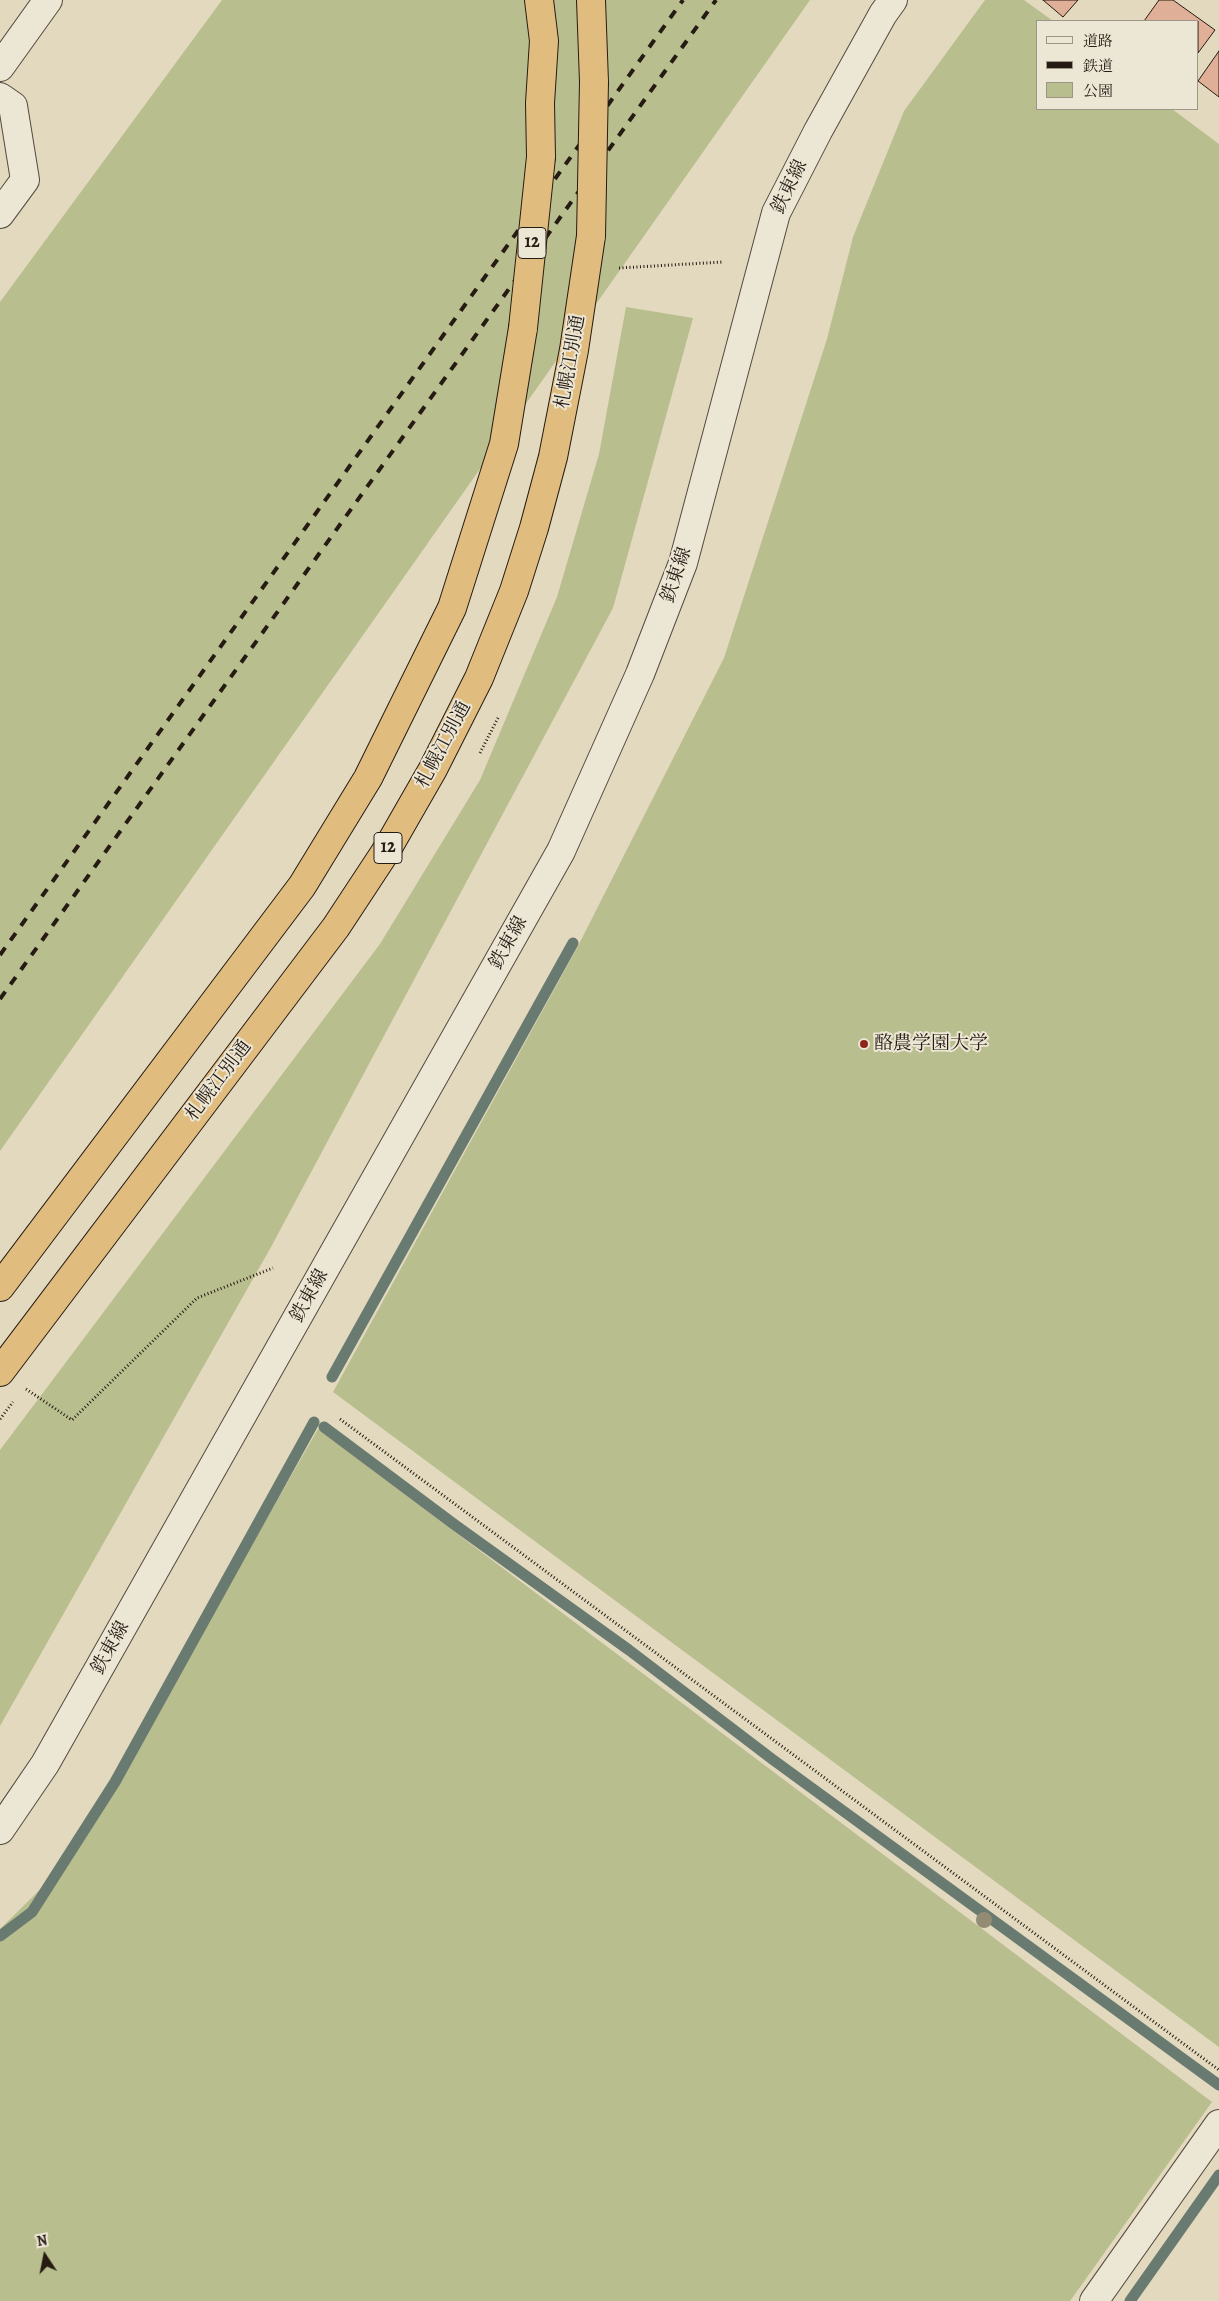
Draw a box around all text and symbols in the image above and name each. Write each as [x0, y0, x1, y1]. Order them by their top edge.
legend [1036, 20, 1199, 110]
text: 道路 [1083, 31, 1113, 51]
text: 鉄道 [1083, 56, 1113, 76]
text: 公園 [1083, 81, 1113, 101]
street label: 鉄東線 [767, 156, 813, 218]
road number: 12 [518, 228, 546, 258]
street label: 札幌江別通 [552, 313, 590, 411]
street label: 鉄東線 [657, 544, 697, 606]
street label: 札幌江別通 [412, 698, 476, 792]
road number: 12 [374, 832, 402, 864]
street label: 鉄東線 [485, 913, 533, 973]
place label: 酪農学園大学 [874, 1033, 988, 1055]
street label: 札幌江別通 [181, 1036, 257, 1126]
marker: 酪農学園大学 [858, 1038, 870, 1050]
street label: 鉄東線 [286, 1266, 334, 1326]
street label: 鉄東線 [87, 1618, 135, 1678]
text: N [35, 2230, 49, 2251]
north arrow [20, 2231, 70, 2281]

